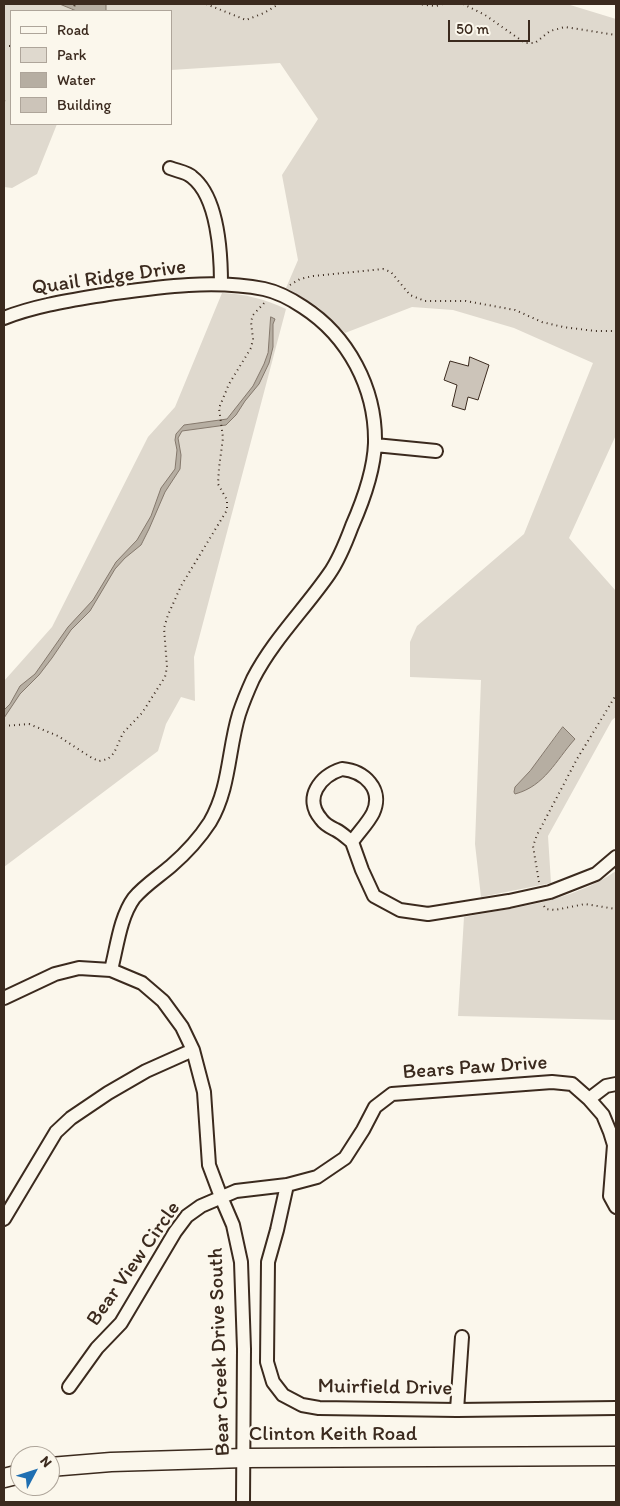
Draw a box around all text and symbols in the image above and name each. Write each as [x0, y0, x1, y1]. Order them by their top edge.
legend [10, 10, 172, 125]
scale bar [450, 10, 532, 42]
text: 50 m [456, 20, 489, 38]
text: Road [57, 21, 89, 39]
text: Park [57, 46, 87, 64]
text: Water [57, 71, 95, 89]
text: Building [57, 96, 111, 114]
street label: Quail Ridge Drive [30, 255, 188, 301]
street label: Bears Paw Drive [402, 1050, 548, 1086]
street label: Bear View Circle [82, 1197, 186, 1331]
street label: Bear Creek Drive South [204, 1247, 236, 1457]
street label: Muirfield Drive [317, 1374, 453, 1402]
street label: Clinton Keith Road [249, 1422, 417, 1448]
north arrow [10, 1446, 60, 1496]
text: N [37, 1453, 56, 1471]

